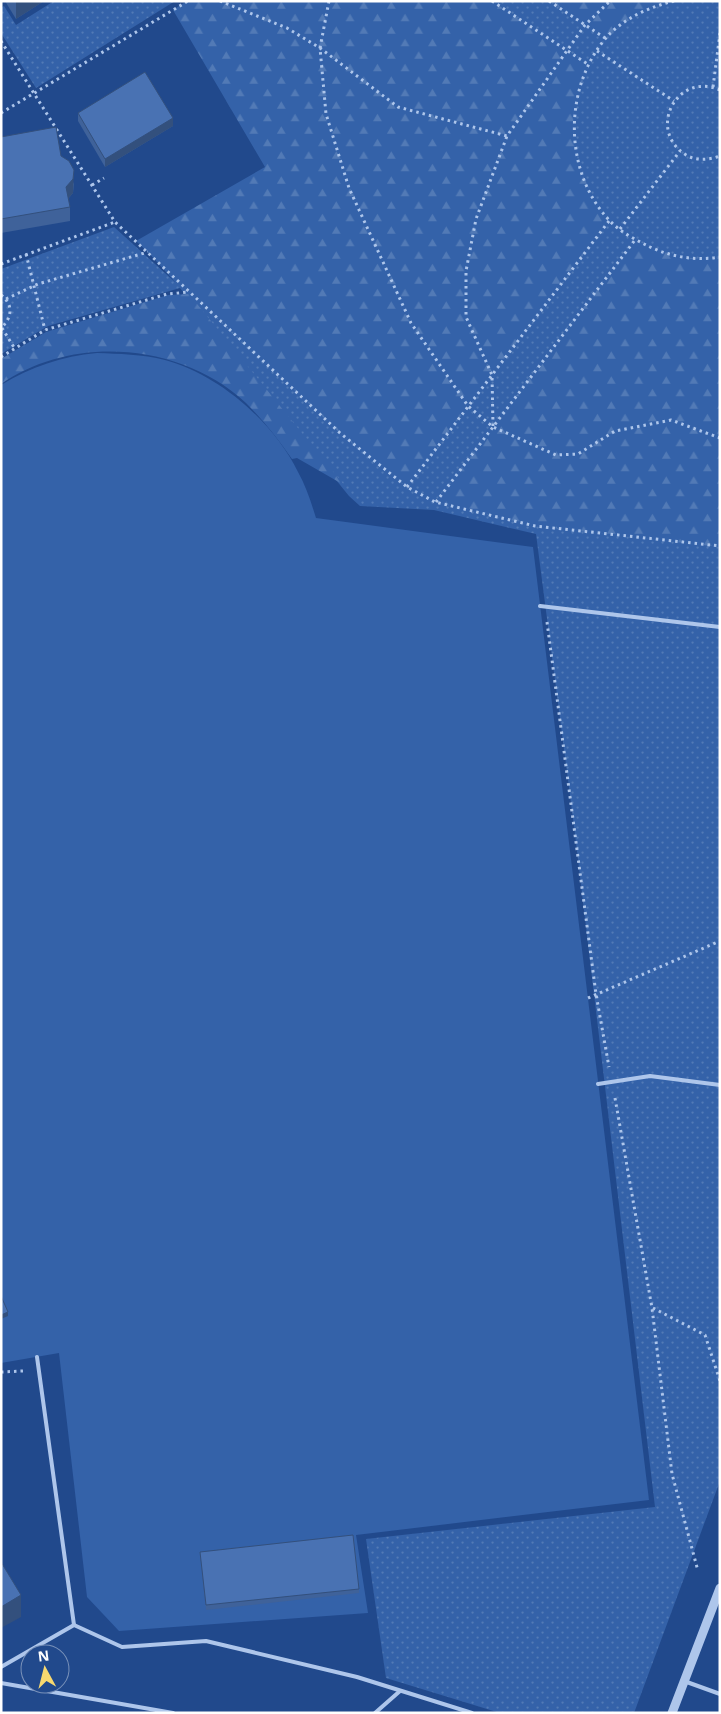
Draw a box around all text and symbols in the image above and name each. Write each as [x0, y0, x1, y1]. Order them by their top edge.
north arrow [20, 1644, 70, 1694]
text: N [37, 1645, 50, 1666]

